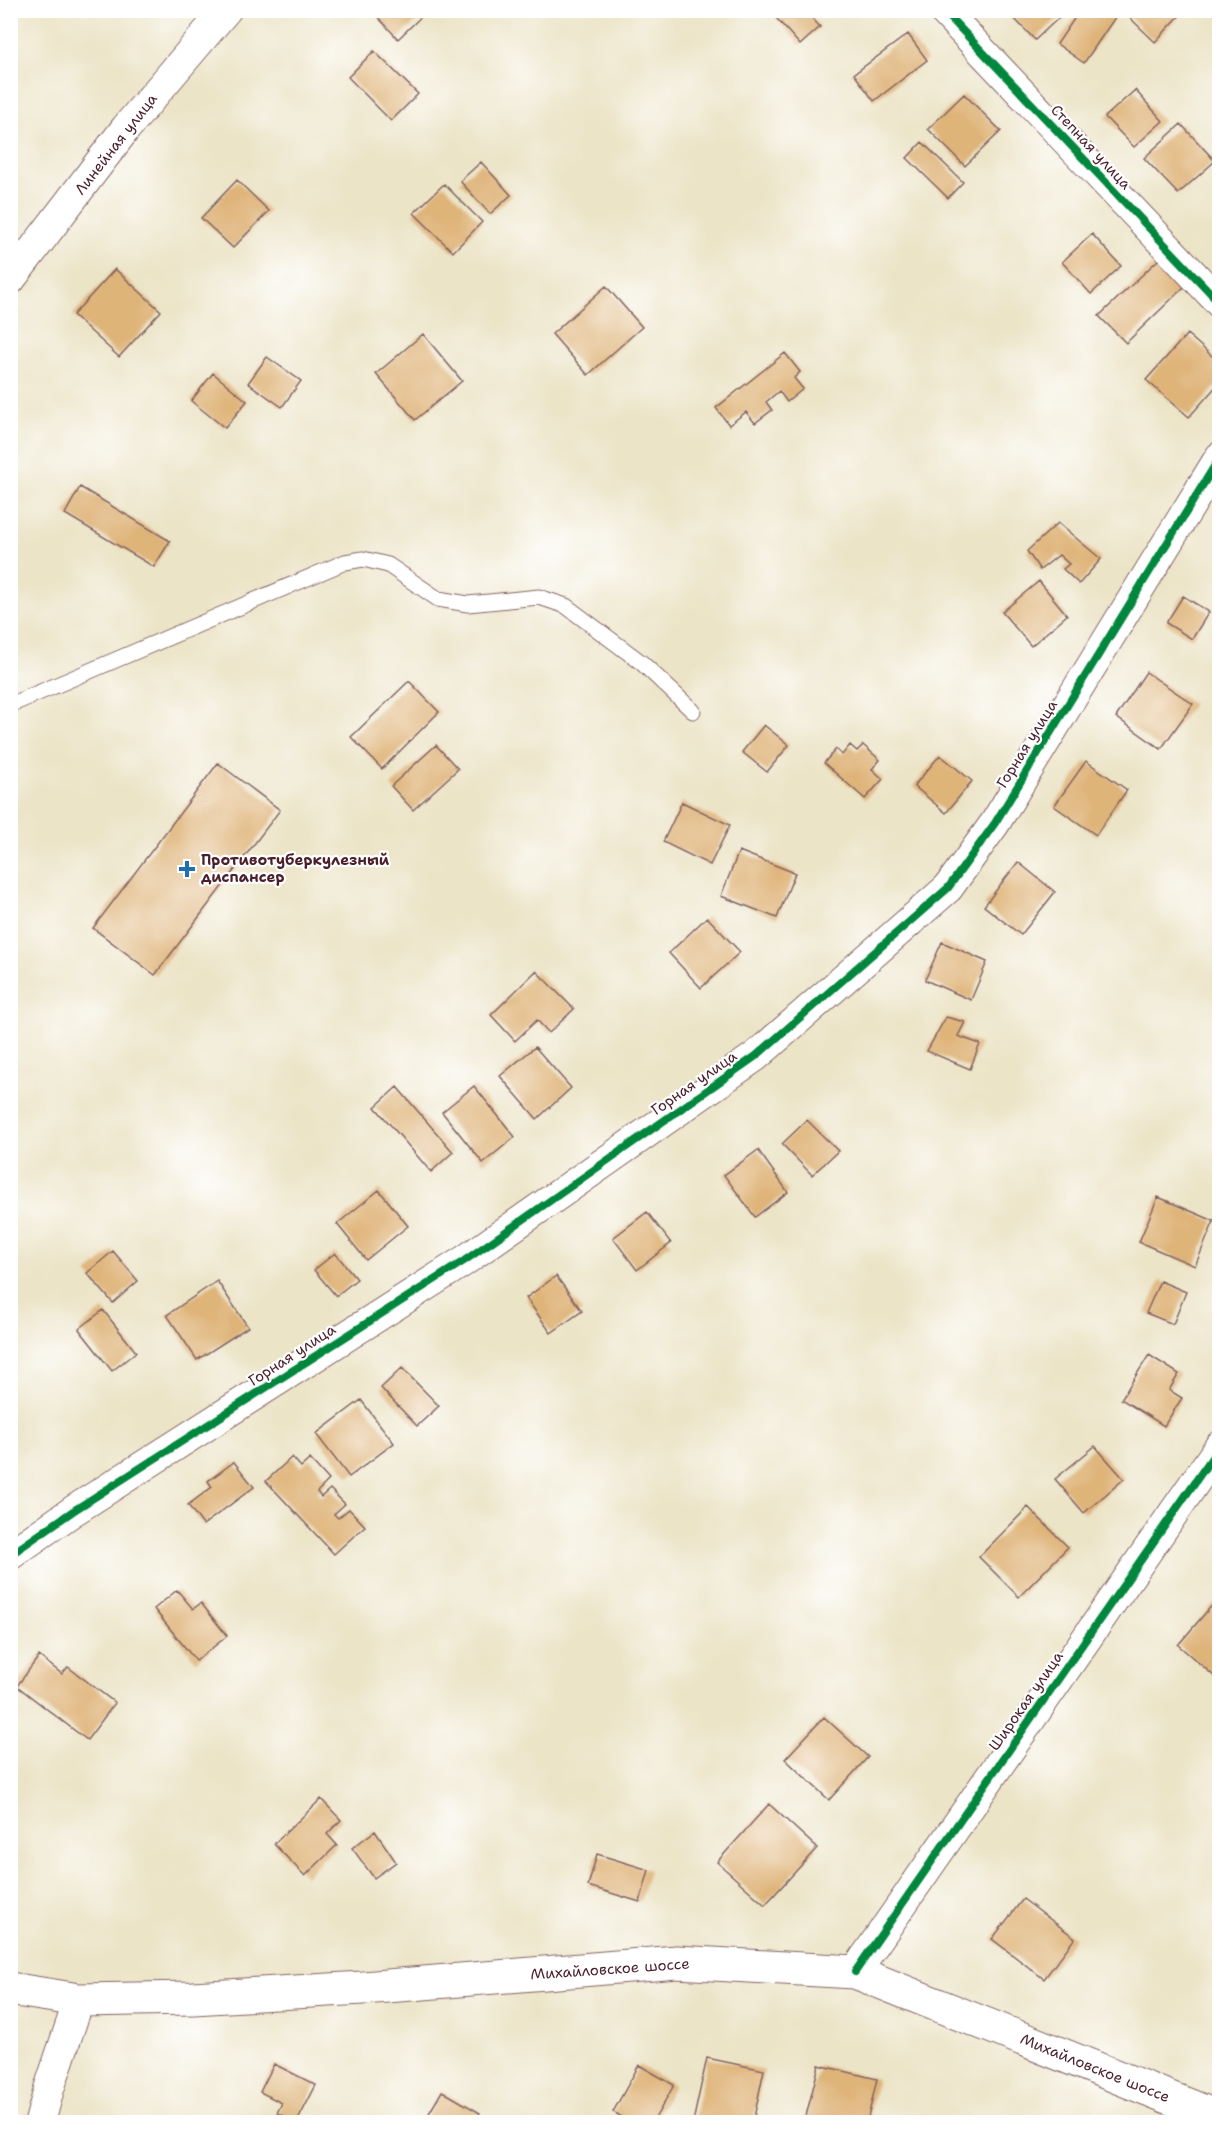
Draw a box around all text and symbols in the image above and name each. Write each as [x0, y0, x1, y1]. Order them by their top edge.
street label: Линейная улица [70, 89, 162, 199]
street label: Степная улица [1046, 100, 1136, 194]
street label: Горная улица [992, 696, 1062, 792]
place label: Противотуберкулезный диспансер [201, 850, 390, 887]
marker: Противотуберкулезный диспансер [178, 860, 196, 878]
street label: Горная улица [647, 1046, 741, 1120]
street label: Горная улица [245, 1319, 340, 1391]
street label: Широкая улица [984, 1647, 1068, 1755]
street label: Михайловское шоссе [530, 1953, 690, 1985]
street label: Михайловское шоссе [1017, 2029, 1173, 2107]

